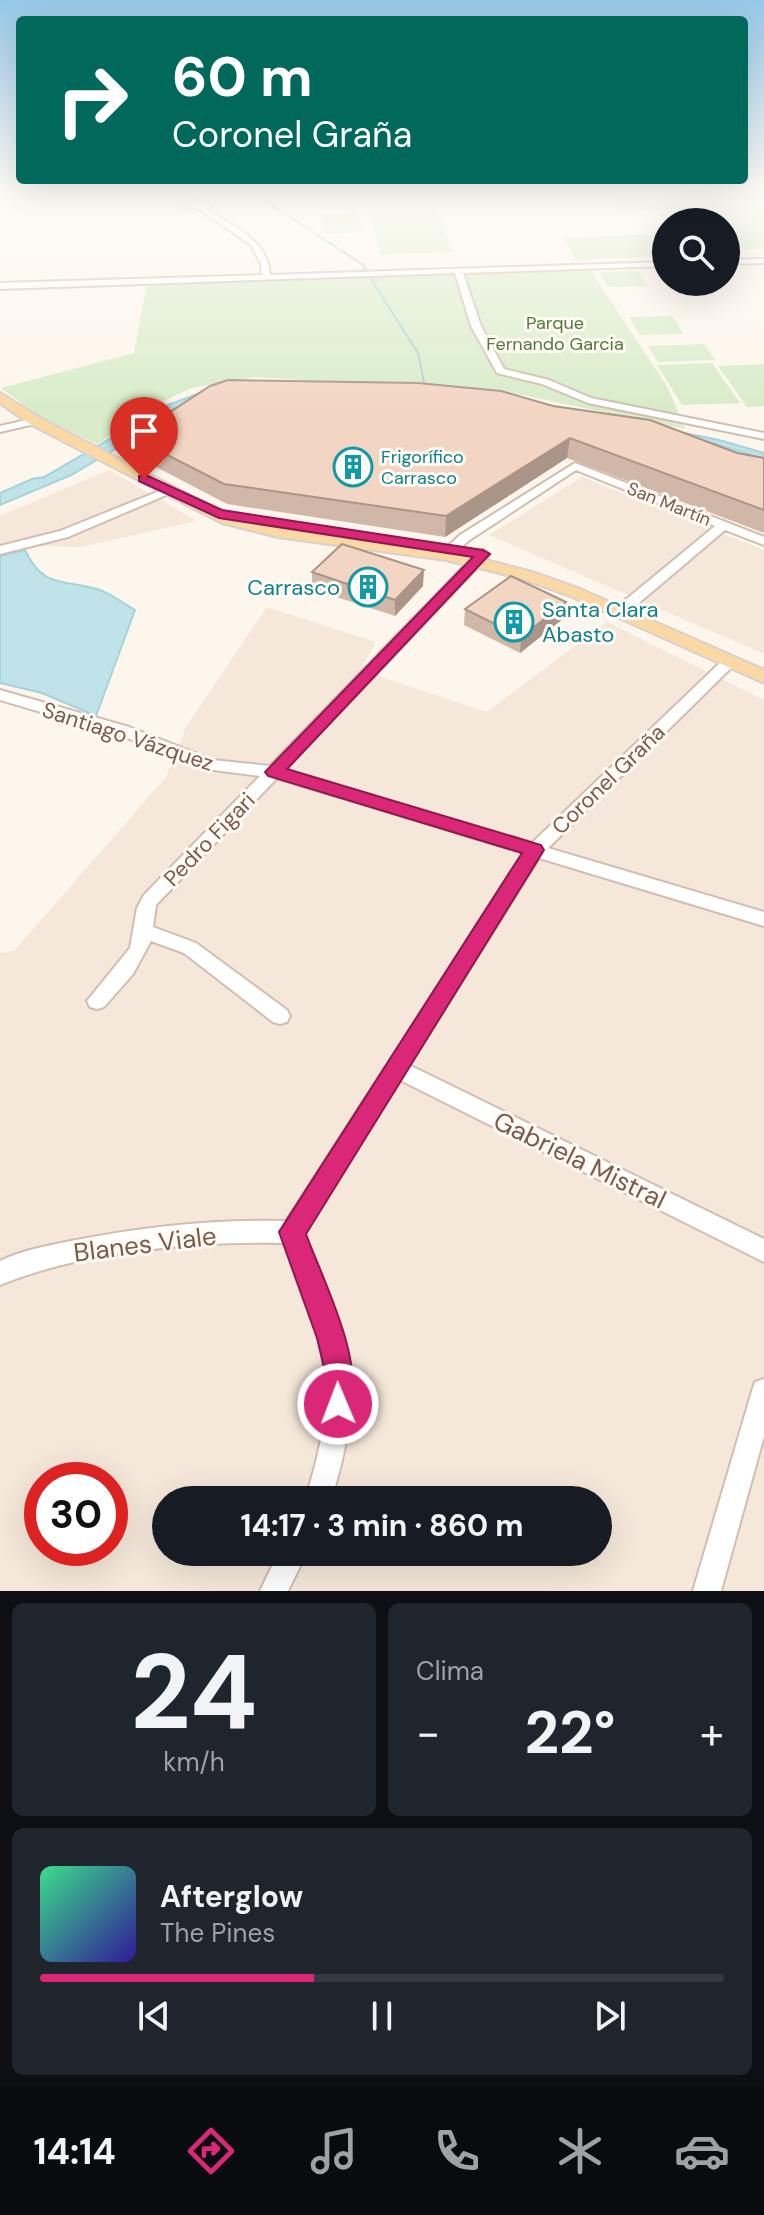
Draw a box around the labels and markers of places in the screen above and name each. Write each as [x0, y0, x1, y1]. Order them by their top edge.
pin [110, 397, 178, 479]
place label: Frigorífico Carrasco [381, 445, 464, 490]
building icon: Frigorífico Carrasco [332, 446, 374, 488]
building icon: Carrasco [347, 566, 389, 608]
place label: Carrasco [247, 573, 340, 602]
place label: Santa Clara Abasto [542, 595, 659, 649]
building icon: Santa Clara Abasto [493, 601, 535, 643]

